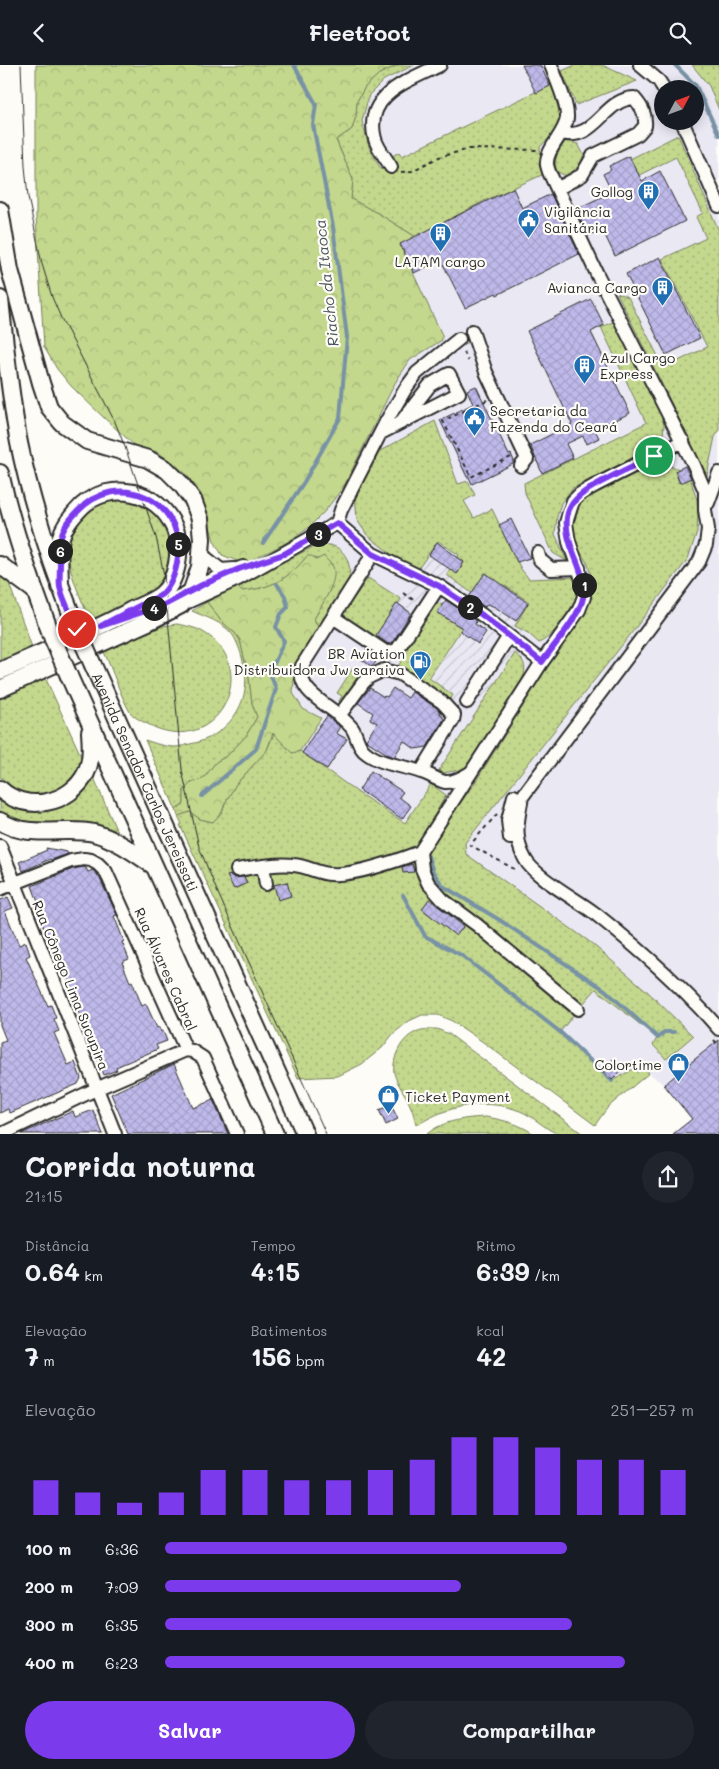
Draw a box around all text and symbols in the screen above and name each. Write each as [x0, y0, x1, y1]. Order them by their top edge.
text: Fleetfoot [309, 18, 410, 47]
icon: back [25, 19, 53, 47]
icon: search [666, 19, 694, 47]
north arrow [654, 80, 704, 130]
map controls [654, 80, 704, 130]
building icon: Gollog [637, 179, 661, 210]
place label: Gollog [591, 182, 633, 201]
place label: Vigilância Sanitária [544, 202, 611, 237]
public building icon: Vigilância Sanitária [516, 207, 540, 238]
water label: Riacho da Itaoca [309, 218, 343, 348]
building icon: LATAM cargo [428, 221, 452, 252]
place label: LATAM cargo [395, 252, 485, 271]
building icon: Avianca Cargo [651, 275, 675, 306]
place label: Avianca Cargo [547, 278, 647, 297]
place label: Azul Cargo Express [600, 348, 675, 383]
building icon: Azul Cargo Express [572, 353, 596, 384]
place label: Secretaria da Fazenda do Ceará [490, 401, 618, 436]
public building icon: Secretaria da Fazenda do Ceará [462, 406, 486, 437]
pin [633, 435, 675, 477]
icon: arrive [640, 442, 668, 470]
pin: 3 [306, 521, 330, 547]
text: 3 [314, 525, 323, 544]
pin: 5 [166, 531, 190, 557]
text: 5 [174, 535, 183, 554]
pin: 6 [48, 539, 72, 563]
text: 6 [56, 542, 65, 561]
pin: 1 [572, 573, 596, 597]
text: 1 [581, 576, 588, 595]
pin: 4 [142, 595, 166, 621]
pin: 2 [458, 595, 482, 619]
text: 2 [467, 598, 474, 617]
text: 4 [150, 599, 159, 618]
pin [56, 608, 98, 650]
icon: check [63, 615, 91, 643]
place label: BR Aviation Distribuidora Jw saraiva [234, 644, 405, 679]
fuel station icon: BR Aviation Distribuidora Jw saraiva [409, 649, 433, 680]
street label: Avenida Senador Carlos Jereissati [88, 669, 203, 894]
street label: Rua Cônego Lima Sucupira [28, 897, 114, 1073]
street label: Rua Álvares Cabral [130, 904, 202, 1034]
shop icon: Colortime [666, 1052, 690, 1083]
place label: Colortime [595, 1055, 662, 1074]
shop icon: Ticket Payment [377, 1084, 401, 1115]
place label: Ticket Payment [405, 1087, 510, 1106]
text: Corrida noturna [25, 1148, 256, 1184]
button: share [642, 1151, 694, 1203]
text: 21:15 [25, 1185, 63, 1206]
text: Distância [25, 1236, 90, 1255]
text: Tempo [251, 1236, 295, 1255]
text: Ritmo [476, 1236, 515, 1255]
text: 0.64 [25, 1255, 80, 1287]
text: 4:15 [251, 1255, 300, 1287]
text: 6:39 [476, 1255, 529, 1287]
text: km [80, 1266, 103, 1285]
text: /km [529, 1266, 560, 1285]
text: Elevação [25, 1321, 87, 1340]
text: Batimentos [251, 1321, 327, 1340]
text: kcal [476, 1321, 504, 1340]
text: 7 [25, 1340, 39, 1372]
text: 156 [251, 1340, 291, 1372]
text: 42 [476, 1340, 506, 1372]
text: m [39, 1351, 55, 1370]
text: bpm [291, 1351, 325, 1370]
text: Elevação [25, 1399, 95, 1420]
text: 251–257 m [610, 1399, 694, 1420]
text: 100 m [25, 1538, 71, 1559]
text: 6:36 [105, 1538, 139, 1559]
text: 200 m [25, 1576, 73, 1597]
text: 7:09 [105, 1576, 138, 1597]
text: 300 m [25, 1614, 74, 1635]
text: 6:35 [105, 1614, 138, 1635]
text: 400 m [25, 1652, 74, 1673]
text: 6:23 [105, 1652, 138, 1673]
button: Salvar [25, 1701, 355, 1759]
button: Compartilhar [365, 1701, 694, 1759]

